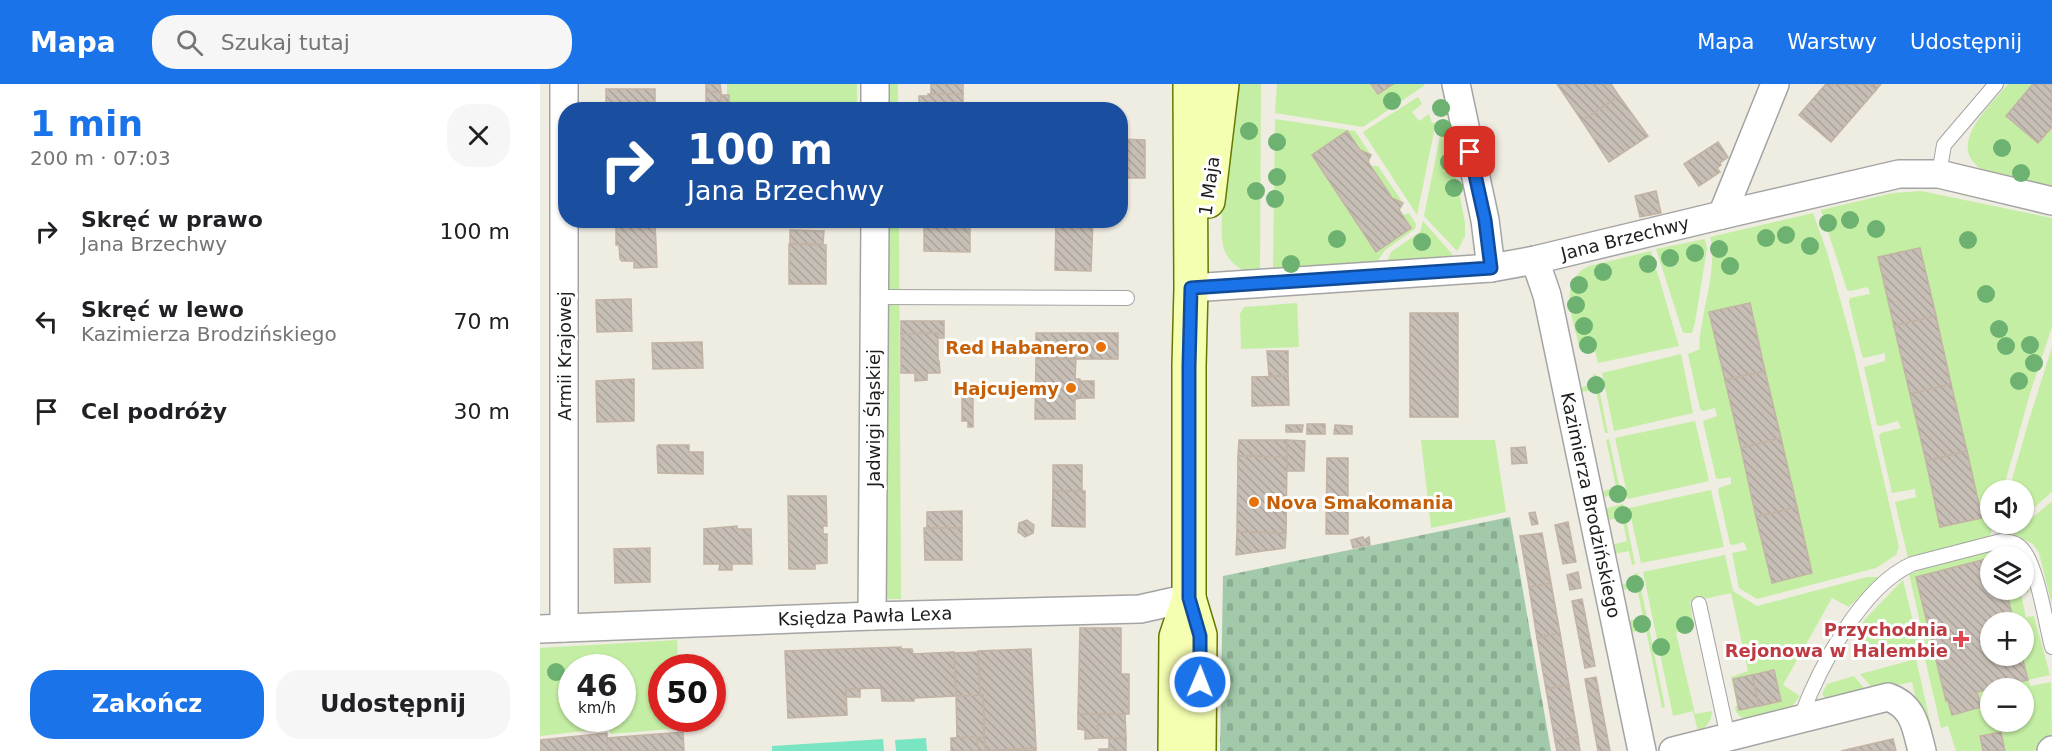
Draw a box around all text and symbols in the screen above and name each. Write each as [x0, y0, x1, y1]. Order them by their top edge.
search box [152, 15, 572, 69]
text: Mapa [30, 26, 116, 59]
icon: search [173, 26, 206, 59]
text: Szukaj tutaj [221, 30, 350, 55]
text: Mapa [1697, 30, 1754, 54]
text: Warstwy [1787, 30, 1877, 54]
text: Udostępnij [1910, 30, 2022, 54]
text: 1 min [30, 103, 143, 144]
button: close [447, 104, 510, 167]
text: 100 m [687, 125, 833, 174]
icon: right [588, 126, 666, 204]
pin [1444, 126, 1495, 177]
icon: arrive [1453, 135, 1486, 168]
text: 200 m · 07:03 [30, 146, 171, 170]
street label: 1 Maja [1194, 155, 1224, 217]
text: Jana Brzechwy [687, 175, 884, 206]
text: Skręć w prawo [81, 207, 263, 232]
street label: Jana Brzechwy [1558, 212, 1692, 264]
icon: right [30, 215, 63, 248]
text: 100 m [440, 219, 510, 244]
text: Jana Brzechwy [81, 232, 227, 256]
street label: Armii Krajowej [554, 291, 575, 421]
text: Skręć w lewo [81, 297, 244, 322]
icon: left [30, 305, 63, 338]
text: 70 m [454, 309, 510, 334]
text: Kazimierza Brodzińskiego [81, 322, 337, 346]
place label: Red Habanero [945, 337, 1089, 358]
marker: Red Habanero [1094, 340, 1108, 354]
street label: Jadwigi Śląskiej [863, 349, 884, 488]
place label: Hajcujemy [953, 378, 1059, 399]
marker: Hajcujemy [1064, 381, 1078, 395]
street label: Kazimierza Brodzińskiego [1557, 390, 1625, 620]
icon: arrive [30, 395, 63, 428]
text: Cel podróży [81, 399, 227, 424]
text: 30 m [454, 399, 510, 424]
map controls [1980, 480, 2034, 732]
button: sound [1980, 480, 2034, 534]
place label: Nova Smakomania [1266, 492, 1453, 513]
marker: Nova Smakomania [1247, 495, 1261, 509]
button: layers [1980, 546, 2034, 600]
street label: Księdza Pawła Lexa [777, 602, 953, 630]
button: + [1980, 612, 2034, 666]
place label: Przychodnia Rejonowa w Halembie [1725, 619, 1948, 661]
marker: Przychodnia Rejonowa w Halembie [1952, 630, 1970, 648]
position arrow [1168, 650, 1232, 714]
speed limit sign: 50 [648, 654, 726, 732]
text: 46 [576, 668, 618, 703]
button: Zakończ [30, 670, 264, 739]
button: Udostępnij [276, 670, 510, 739]
button: − [1980, 678, 2034, 732]
text: km/h [578, 699, 616, 717]

